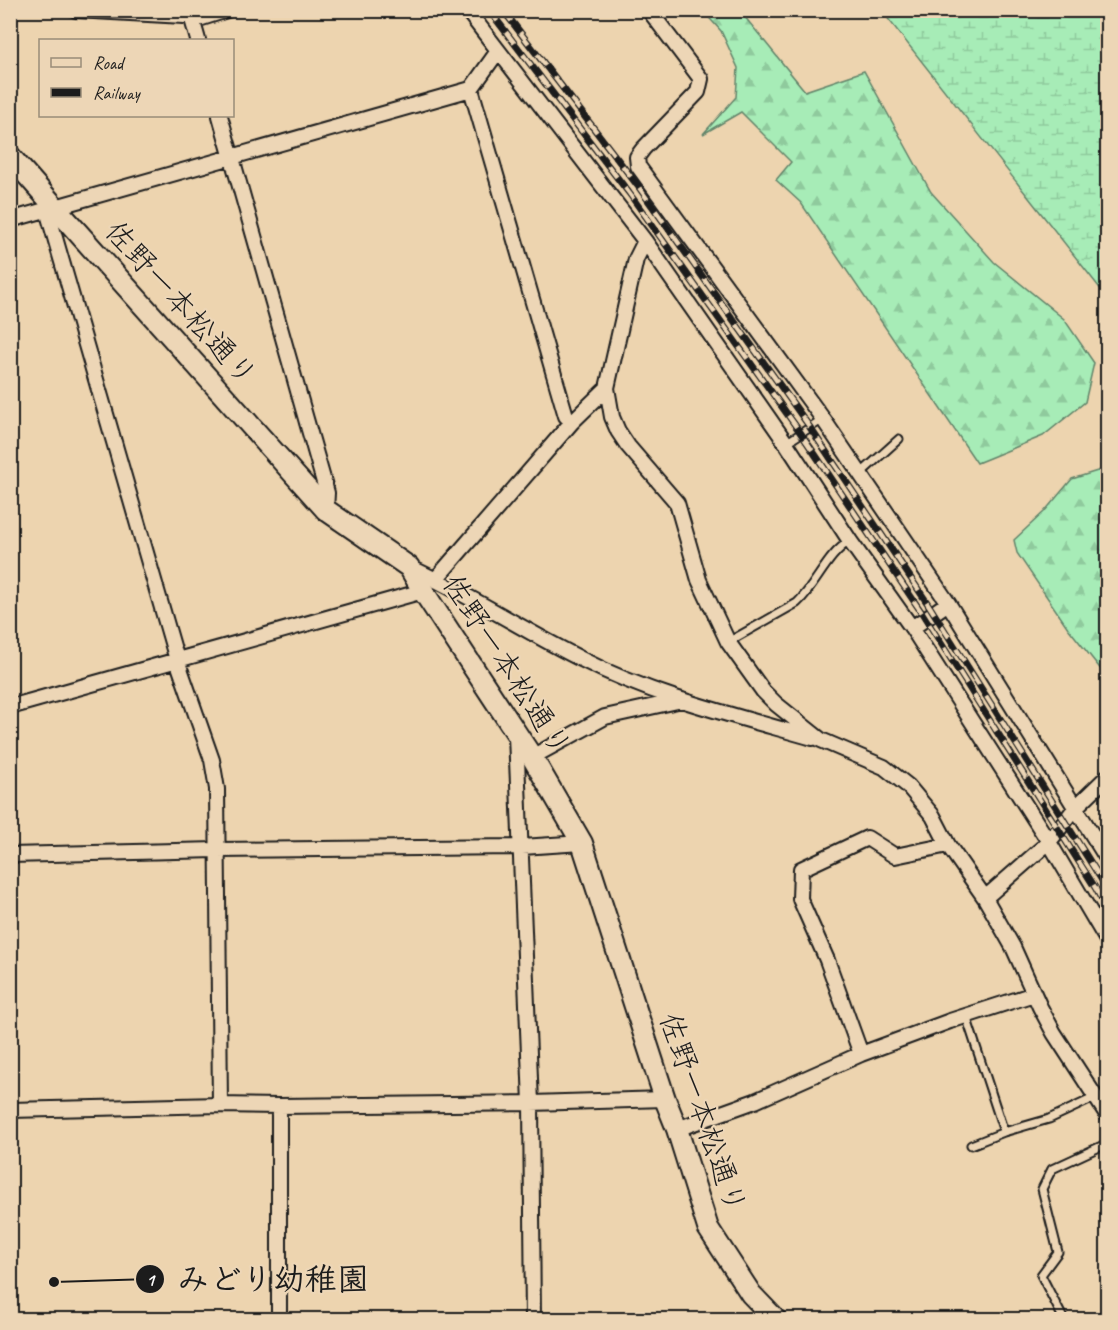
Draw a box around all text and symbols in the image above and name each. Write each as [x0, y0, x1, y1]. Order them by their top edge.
legend [39, 39, 234, 117]
text: Road [93, 52, 126, 74]
text: Railway [93, 82, 141, 104]
street label: 佐野一本松通り [97, 212, 265, 394]
street label: 佐野一本松通り [434, 567, 580, 763]
street label: 佐野一本松通り [651, 1008, 755, 1218]
callout: みどり幼稚園 [135, 1254, 381, 1304]
text: みどり幼稚園 [177, 1259, 369, 1300]
text: 1 [146, 1269, 156, 1291]

